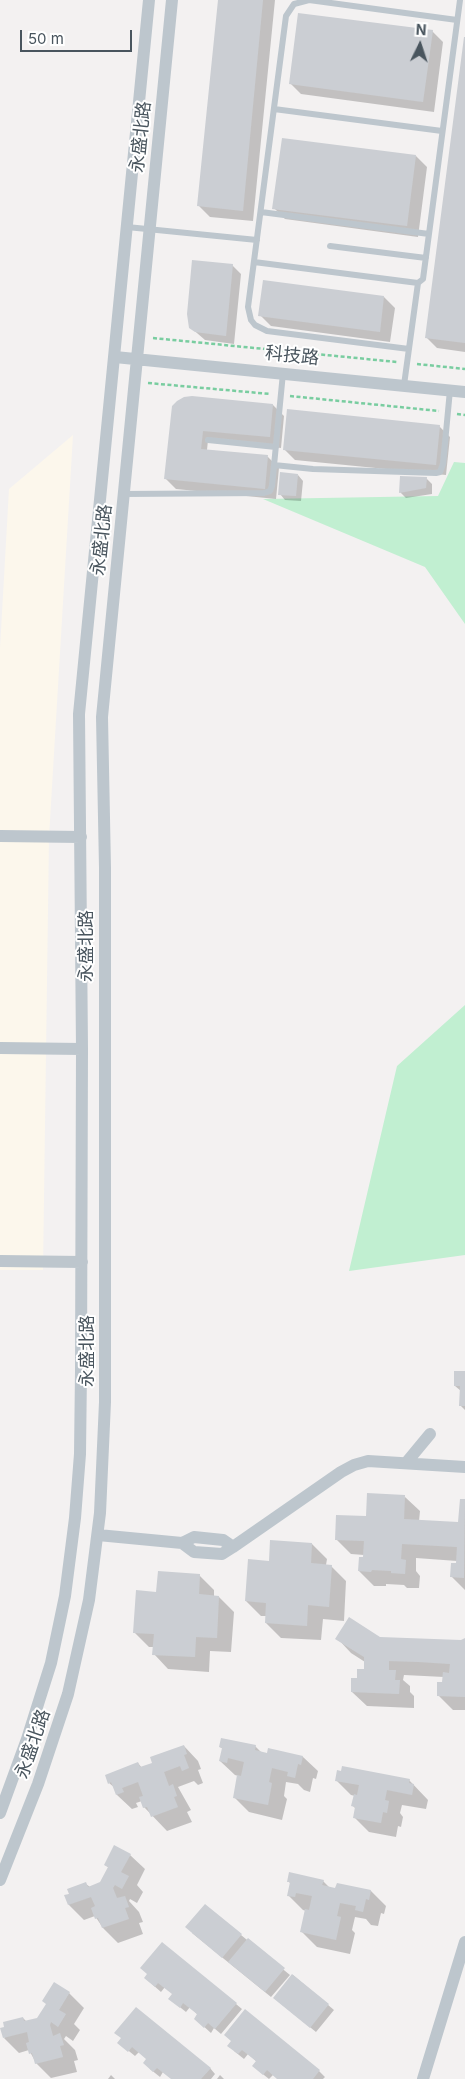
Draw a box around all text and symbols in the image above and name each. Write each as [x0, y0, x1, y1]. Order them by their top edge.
scale bar [22, 20, 135, 52]
north arrow [395, 20, 445, 70]
text: N [415, 21, 427, 38]
text: 50 m [28, 29, 64, 48]
street label: 永盛北路 [126, 100, 156, 174]
street label: 科技路 [264, 342, 320, 370]
street label: 永盛北路 [87, 503, 117, 577]
street label: 永盛北路 [76, 910, 98, 982]
street label: 永盛北路 [77, 1315, 99, 1387]
street label: 永盛北路 [11, 1706, 55, 1782]

